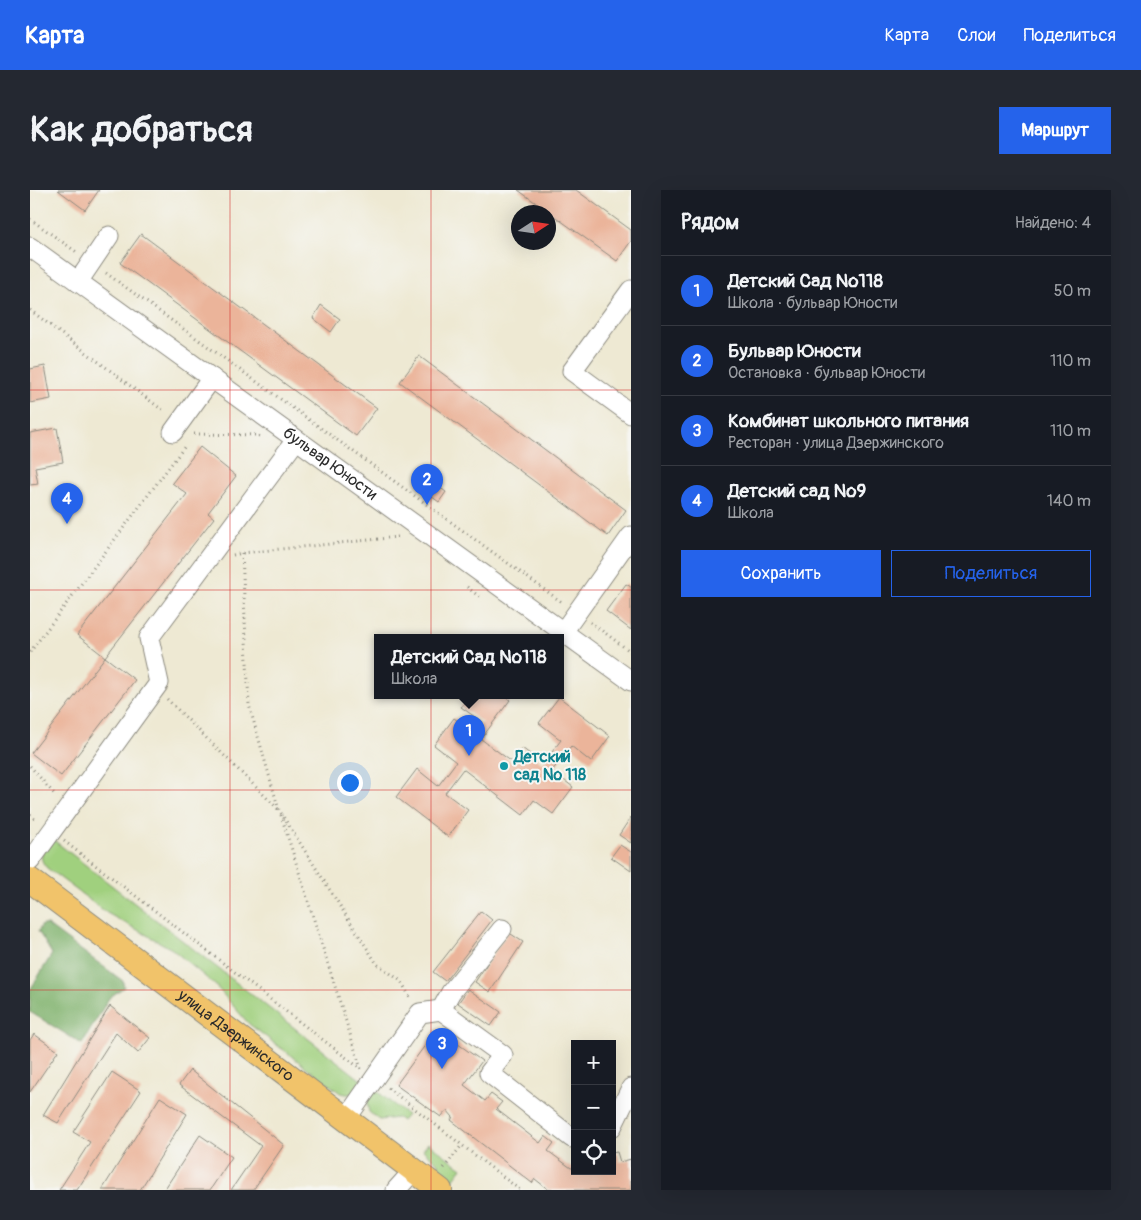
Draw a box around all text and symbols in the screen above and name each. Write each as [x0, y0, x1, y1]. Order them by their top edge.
text: Карта [25, 21, 84, 50]
text: Карта [885, 24, 929, 47]
text: Слои [957, 24, 995, 47]
text: Поделиться [1023, 24, 1116, 47]
button: Маршрут [999, 107, 1111, 154]
text: Как добраться [30, 108, 253, 152]
north arrow [511, 205, 556, 250]
text: Рядом [681, 209, 739, 236]
text: Найдено: 4 [1015, 213, 1091, 233]
text: Детский Сад №118 [728, 269, 883, 293]
text: 1 [694, 281, 700, 301]
text: 50 m [1054, 281, 1091, 301]
text: Школа · бульвар Юности [728, 293, 897, 313]
text: Бульвар Юности [728, 339, 861, 363]
text: 2 [693, 351, 701, 371]
text: 110 m [1050, 351, 1091, 371]
text: Остановка · бульвар Юности [728, 363, 925, 383]
text: Комбинат школьного питания [728, 409, 969, 433]
text: 3 [693, 421, 701, 441]
text: 110 m [1050, 421, 1091, 441]
street label: бульвар Юности [279, 423, 381, 504]
text: Ресторан · улица Дзержинского [728, 433, 944, 453]
pin: 2 [411, 464, 443, 505]
text: Детский сад №9 [728, 479, 866, 503]
pin: 4 [51, 483, 83, 524]
text: 4 [692, 491, 702, 511]
text: 140 m [1047, 491, 1091, 511]
text: Школа [728, 503, 774, 523]
button: Сохранить [681, 550, 881, 597]
button: Поделиться [891, 550, 1091, 597]
popup [374, 634, 564, 699]
text: Детский Сад №118 [391, 645, 547, 669]
text: Школа [391, 669, 437, 689]
pin: 1 [453, 715, 485, 756]
place label: Детский сад № 118 [513, 747, 586, 785]
marker: Детский сад № 118 [498, 760, 510, 772]
your location [337, 770, 363, 796]
street label: улица Дзержинского [173, 985, 298, 1086]
pin: 3 [426, 1028, 458, 1069]
map controls [571, 1040, 616, 1175]
button: + [571, 1040, 616, 1085]
button: − [571, 1085, 616, 1130]
button: locate [571, 1130, 616, 1175]

